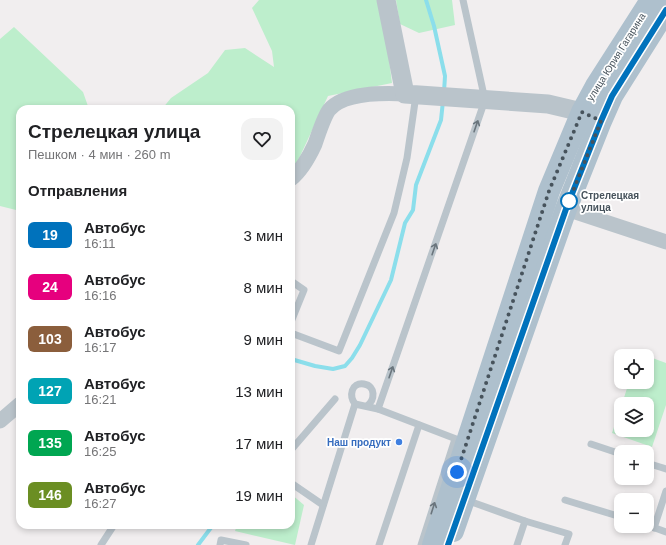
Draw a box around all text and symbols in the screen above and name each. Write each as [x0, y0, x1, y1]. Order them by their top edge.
street label: улица Юрия Гагарина [584, 11, 648, 103]
button: heart [241, 118, 283, 160]
one-way arrow [473, 120, 481, 132]
text: Стрелецкая улица [28, 121, 200, 142]
text: Пешком · 4 мин · 260 m [28, 147, 170, 162]
text: Отправления [28, 182, 127, 199]
place label: Стрелецкая улица [581, 190, 639, 213]
marker: Стрелецкая улица [560, 192, 578, 210]
text: Автобус [84, 219, 146, 236]
text: 19 [42, 227, 58, 243]
text: 3 мин [244, 227, 283, 244]
text: 16:11 [84, 236, 116, 251]
one-way arrow [430, 243, 438, 255]
text: Автобус [84, 271, 146, 288]
text: 24 [42, 279, 58, 295]
text: 8 мин [244, 279, 283, 296]
text: 16:16 [84, 288, 117, 303]
text: Автобус [84, 323, 146, 340]
text: 103 [38, 331, 62, 347]
text: 9 мин [244, 331, 283, 348]
text: 16:17 [84, 340, 117, 355]
map controls [614, 349, 654, 533]
button: locate [614, 349, 654, 389]
one-way arrow [388, 365, 395, 378]
text: Автобус [84, 375, 146, 392]
text: 127 [38, 383, 62, 399]
text: 13 мин [235, 383, 283, 400]
text: 16:21 [84, 392, 117, 407]
button: layers [614, 397, 654, 437]
text: Автобус [84, 427, 146, 444]
text: 135 [38, 435, 62, 451]
text: 17 мин [235, 435, 283, 452]
place label: Наш продукт [327, 437, 391, 448]
marker: Наш продукт [394, 437, 404, 447]
text: 16:25 [84, 444, 117, 459]
button: + [614, 445, 654, 485]
your location [447, 462, 467, 482]
text: Автобус [84, 479, 146, 496]
text: 146 [38, 487, 62, 503]
text: 19 мин [235, 487, 283, 504]
button: − [614, 493, 654, 533]
text: 16:27 [84, 496, 117, 511]
one-way arrow [430, 502, 437, 515]

